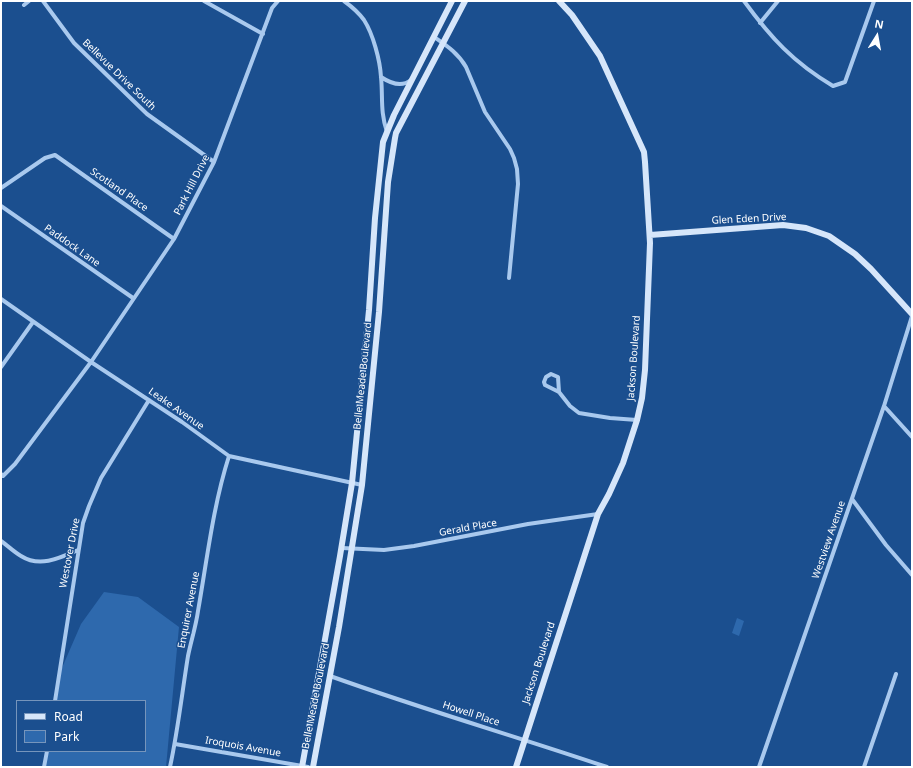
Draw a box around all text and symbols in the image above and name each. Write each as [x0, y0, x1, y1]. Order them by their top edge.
north arrow [857, 16, 897, 56]
text: N [874, 16, 885, 32]
street label: Bellevue Drive South [80, 37, 158, 113]
street label: Park Hill Drive [172, 153, 212, 217]
street label: Scotland Place [88, 166, 150, 214]
street label: Glen Eden Drive [711, 211, 787, 227]
street label: Paddock Lane [42, 222, 102, 270]
street label: Jackson Boulevard [625, 315, 643, 401]
street label: Belle Meade Boulevard [351, 322, 375, 430]
street label: Leake Avenue [146, 385, 206, 433]
street label: Westview Avenue [810, 499, 848, 581]
street label: Westover Drive [57, 517, 83, 589]
street label: Gerald Place [438, 517, 498, 539]
street label: Enquirer Avenue [176, 571, 202, 649]
street label: Jackson Boulevard [520, 620, 558, 706]
street label: Belle Meade Boulevard [300, 642, 332, 750]
street label: Howell Place [441, 699, 501, 729]
legend [16, 700, 146, 752]
text: Road [54, 708, 83, 725]
text: Park [54, 728, 79, 745]
street label: Iroquois Avenue [204, 734, 282, 760]

